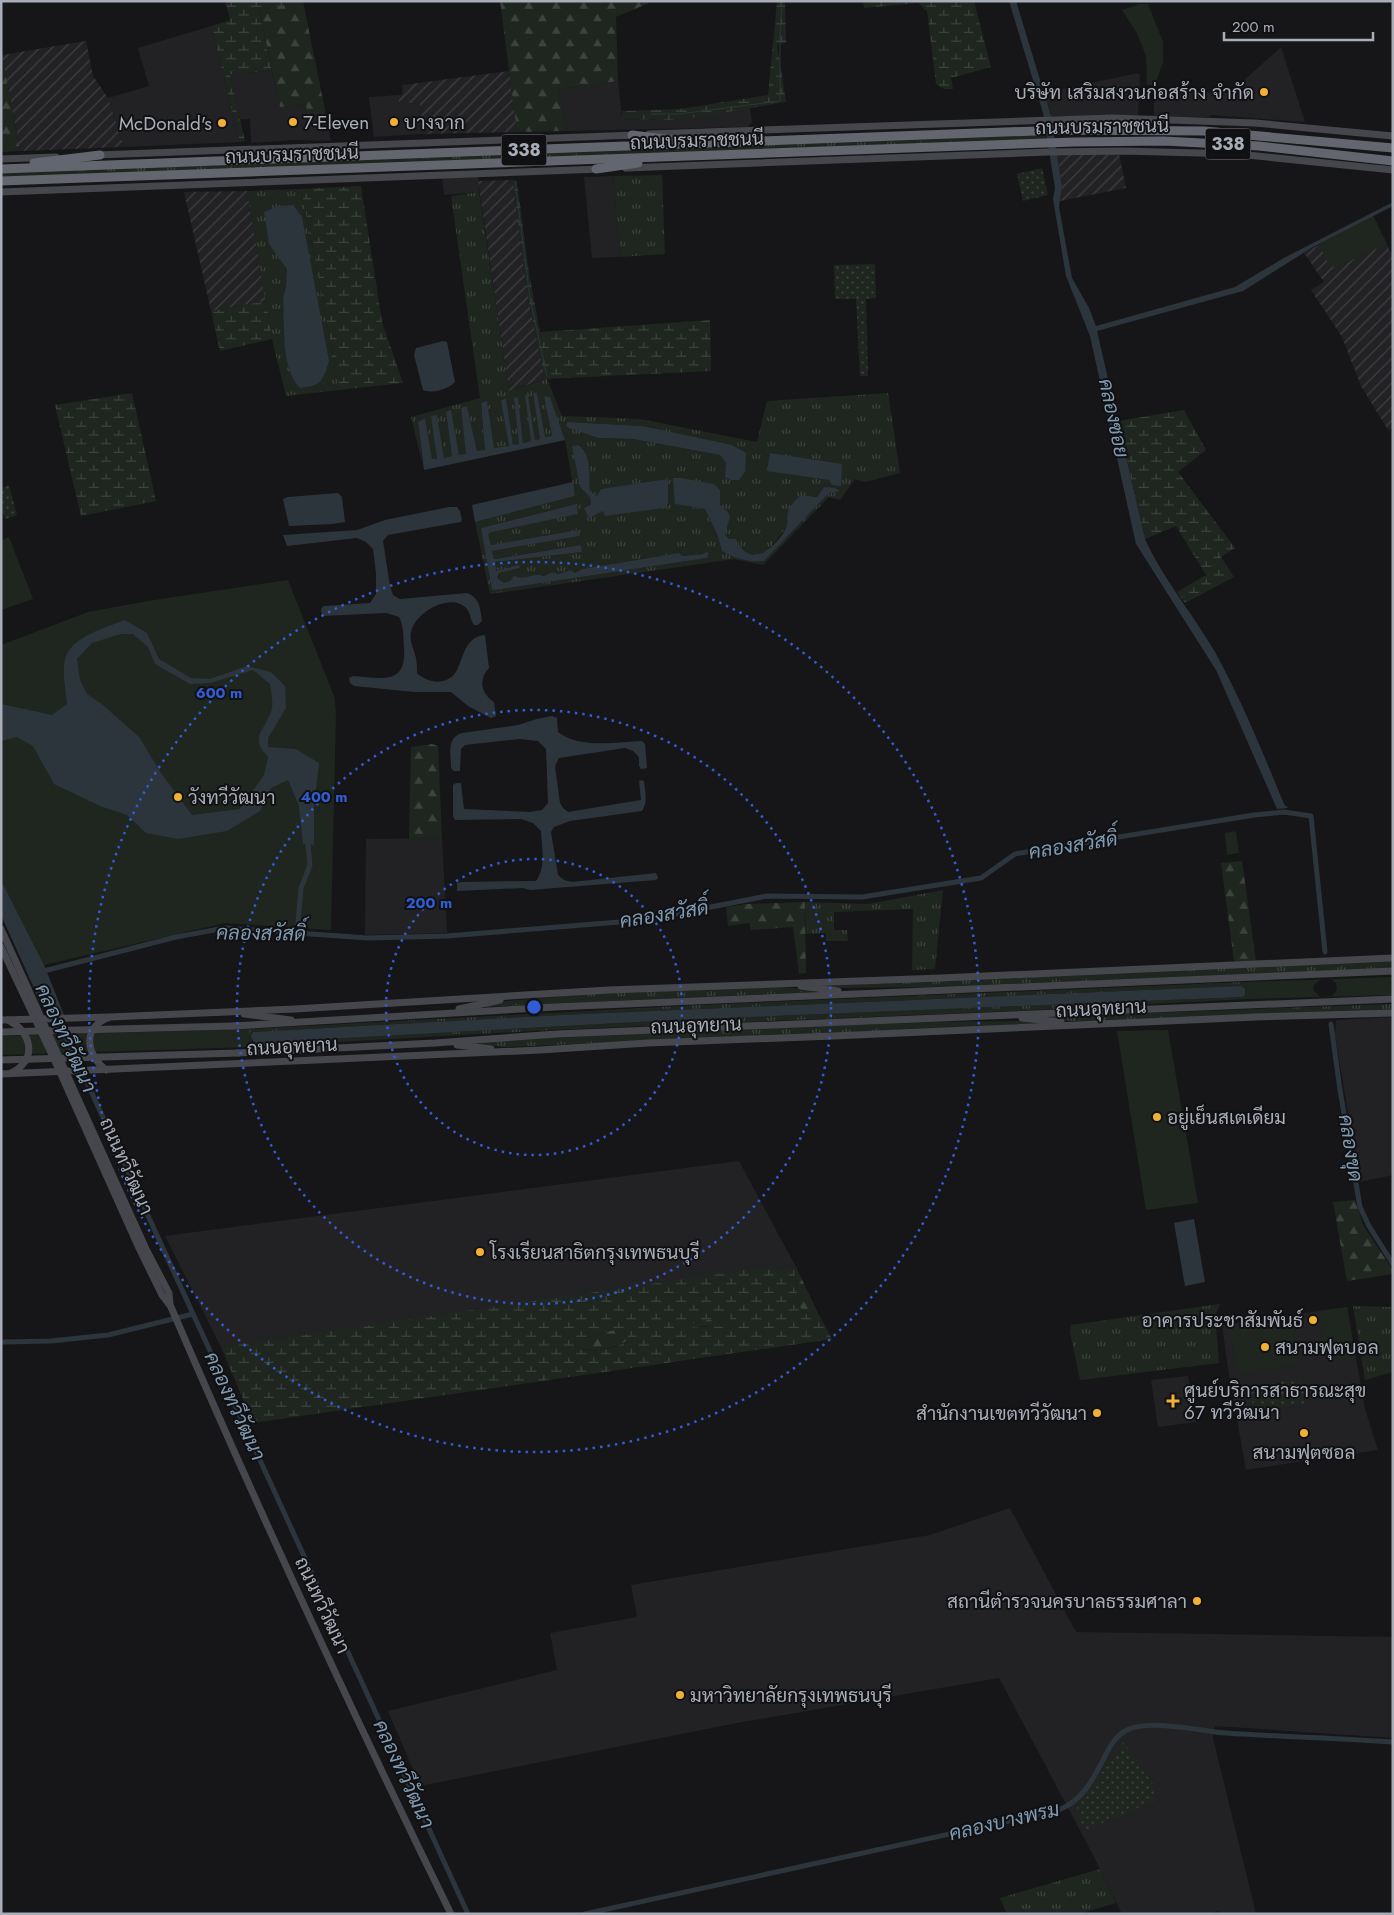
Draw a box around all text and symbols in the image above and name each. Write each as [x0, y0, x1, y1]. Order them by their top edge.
scale bar [1224, 10, 1373, 42]
text: 200 m [1232, 16, 1275, 38]
place label: บริษัท เสริมสงวนก่อสร้าง จำกัด [1014, 79, 1254, 106]
marker: บริษัท เสริมสงวนก่อสร้าง จำกัด [1258, 86, 1270, 98]
place label: 7-Eleven [303, 109, 369, 136]
place label: บางจาก [404, 109, 465, 136]
place label: McDonald's [119, 110, 212, 137]
street label: ถนนบรมราชชนนี [1035, 112, 1169, 141]
marker: 7-Eleven [287, 116, 299, 128]
marker: บางจาก [388, 116, 400, 128]
marker: McDonald's [216, 117, 228, 129]
street label: ถนนบรมราชชนนี [630, 125, 764, 156]
road number: 338 [1206, 128, 1250, 160]
road number: 338 [502, 134, 546, 166]
street label: ถนนบรมราชชนนี [225, 139, 359, 170]
water label: คลองซอย [1091, 376, 1136, 461]
text: 600 m [196, 682, 242, 704]
place label: วังทวีวัฒนา [188, 784, 275, 811]
text: 400 m [300, 786, 348, 808]
marker: วังทวีวัฒนา [172, 791, 184, 803]
water label: คลองสวัสดิ์ [1026, 820, 1123, 867]
water label: คลองสวัสดิ์ [617, 889, 714, 936]
text: 200 m [406, 892, 452, 914]
water label: คลองสวัสดิ์ [216, 914, 310, 949]
water label: คลองทวีวัฒนา [28, 979, 103, 1097]
street label: ถนนอุทยาน [1055, 993, 1147, 1024]
centre of rings [525, 998, 543, 1016]
street label: ถนนอุทยาน [650, 1010, 742, 1041]
street label: ถนนอุทยาน [246, 1031, 338, 1062]
place label: อยู่เย็นสเตเดียม [1167, 1104, 1286, 1131]
marker: อยู่เย็นสเตเดียม [1151, 1111, 1163, 1123]
water label: คลองขุด [1331, 1112, 1370, 1184]
street label: ถนนทวีวัฒนา [93, 1113, 160, 1219]
place label: โรงเรียนสาธิตกรุงเทพธนบุรี [489, 1239, 700, 1266]
marker: โรงเรียนสาธิตกรุงเทพธนบุรี [474, 1246, 486, 1258]
place label: อาคารประชาสัมพันธ์ [1141, 1307, 1303, 1334]
marker: อาคารประชาสัมพันธ์ [1307, 1314, 1319, 1326]
place label: สนามฟุตบอล [1275, 1334, 1379, 1361]
marker: สนามฟุตบอล [1259, 1341, 1271, 1353]
water label: คลองทวีวัฒนา [197, 1347, 272, 1465]
place label: ศูนย์บริการสาธารณะสุข 67 ทวีวัฒนา [1184, 1377, 1366, 1426]
marker: ศูนย์บริการสาธารณะสุข 67 ทวีวัฒนา [1166, 1394, 1180, 1408]
place label: สำนักงานเขตทวีวัฒนา [916, 1400, 1087, 1427]
marker: สำนักงานเขตทวีวัฒนา [1091, 1407, 1103, 1419]
marker: สนามฟุตซอล [1298, 1427, 1310, 1439]
place label: สนามฟุตซอล [1252, 1439, 1356, 1466]
street label: ถนนทวีวัฒนา [288, 1552, 357, 1658]
place label: สถานีตำรวจนครบาลธรรมศาลา [947, 1588, 1187, 1615]
marker: สถานีตำรวจนครบาลธรรมศาลา [1191, 1595, 1203, 1607]
place label: มหาวิทยาลัยกรุงเทพธนบุรี [690, 1682, 892, 1709]
marker: มหาวิทยาลัยกรุงเทพธนบุรี [674, 1689, 686, 1701]
water label: คลองทวีวัฒนา [366, 1715, 441, 1833]
water label: คลองบางพรม [946, 1795, 1062, 1848]

